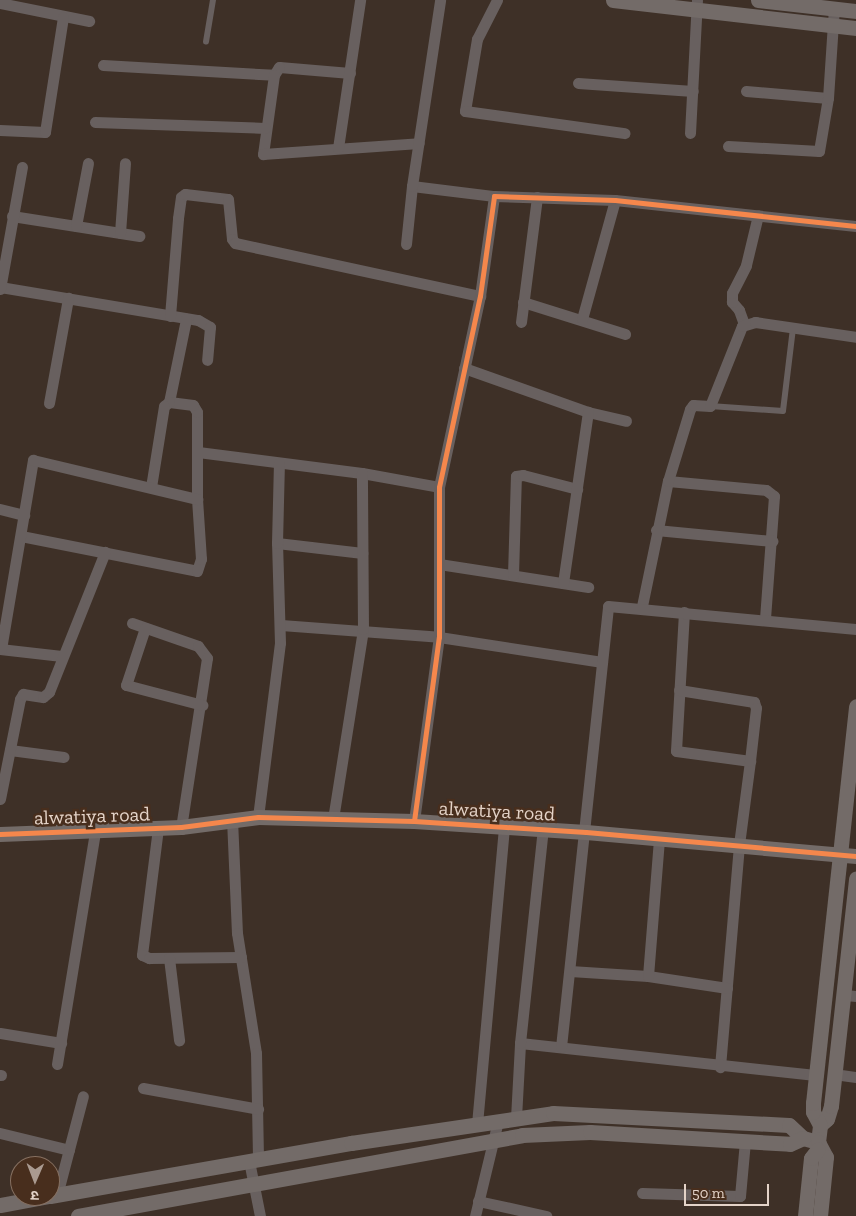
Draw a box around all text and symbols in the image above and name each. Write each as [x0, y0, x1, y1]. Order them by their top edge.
street label: alwatiya road [438, 796, 556, 826]
street label: alwatiya road [34, 802, 150, 830]
north arrow [10, 1156, 60, 1206]
scale bar [686, 1174, 771, 1206]
text: 50 m [692, 1184, 725, 1202]
text: उ [31, 1187, 39, 1204]

